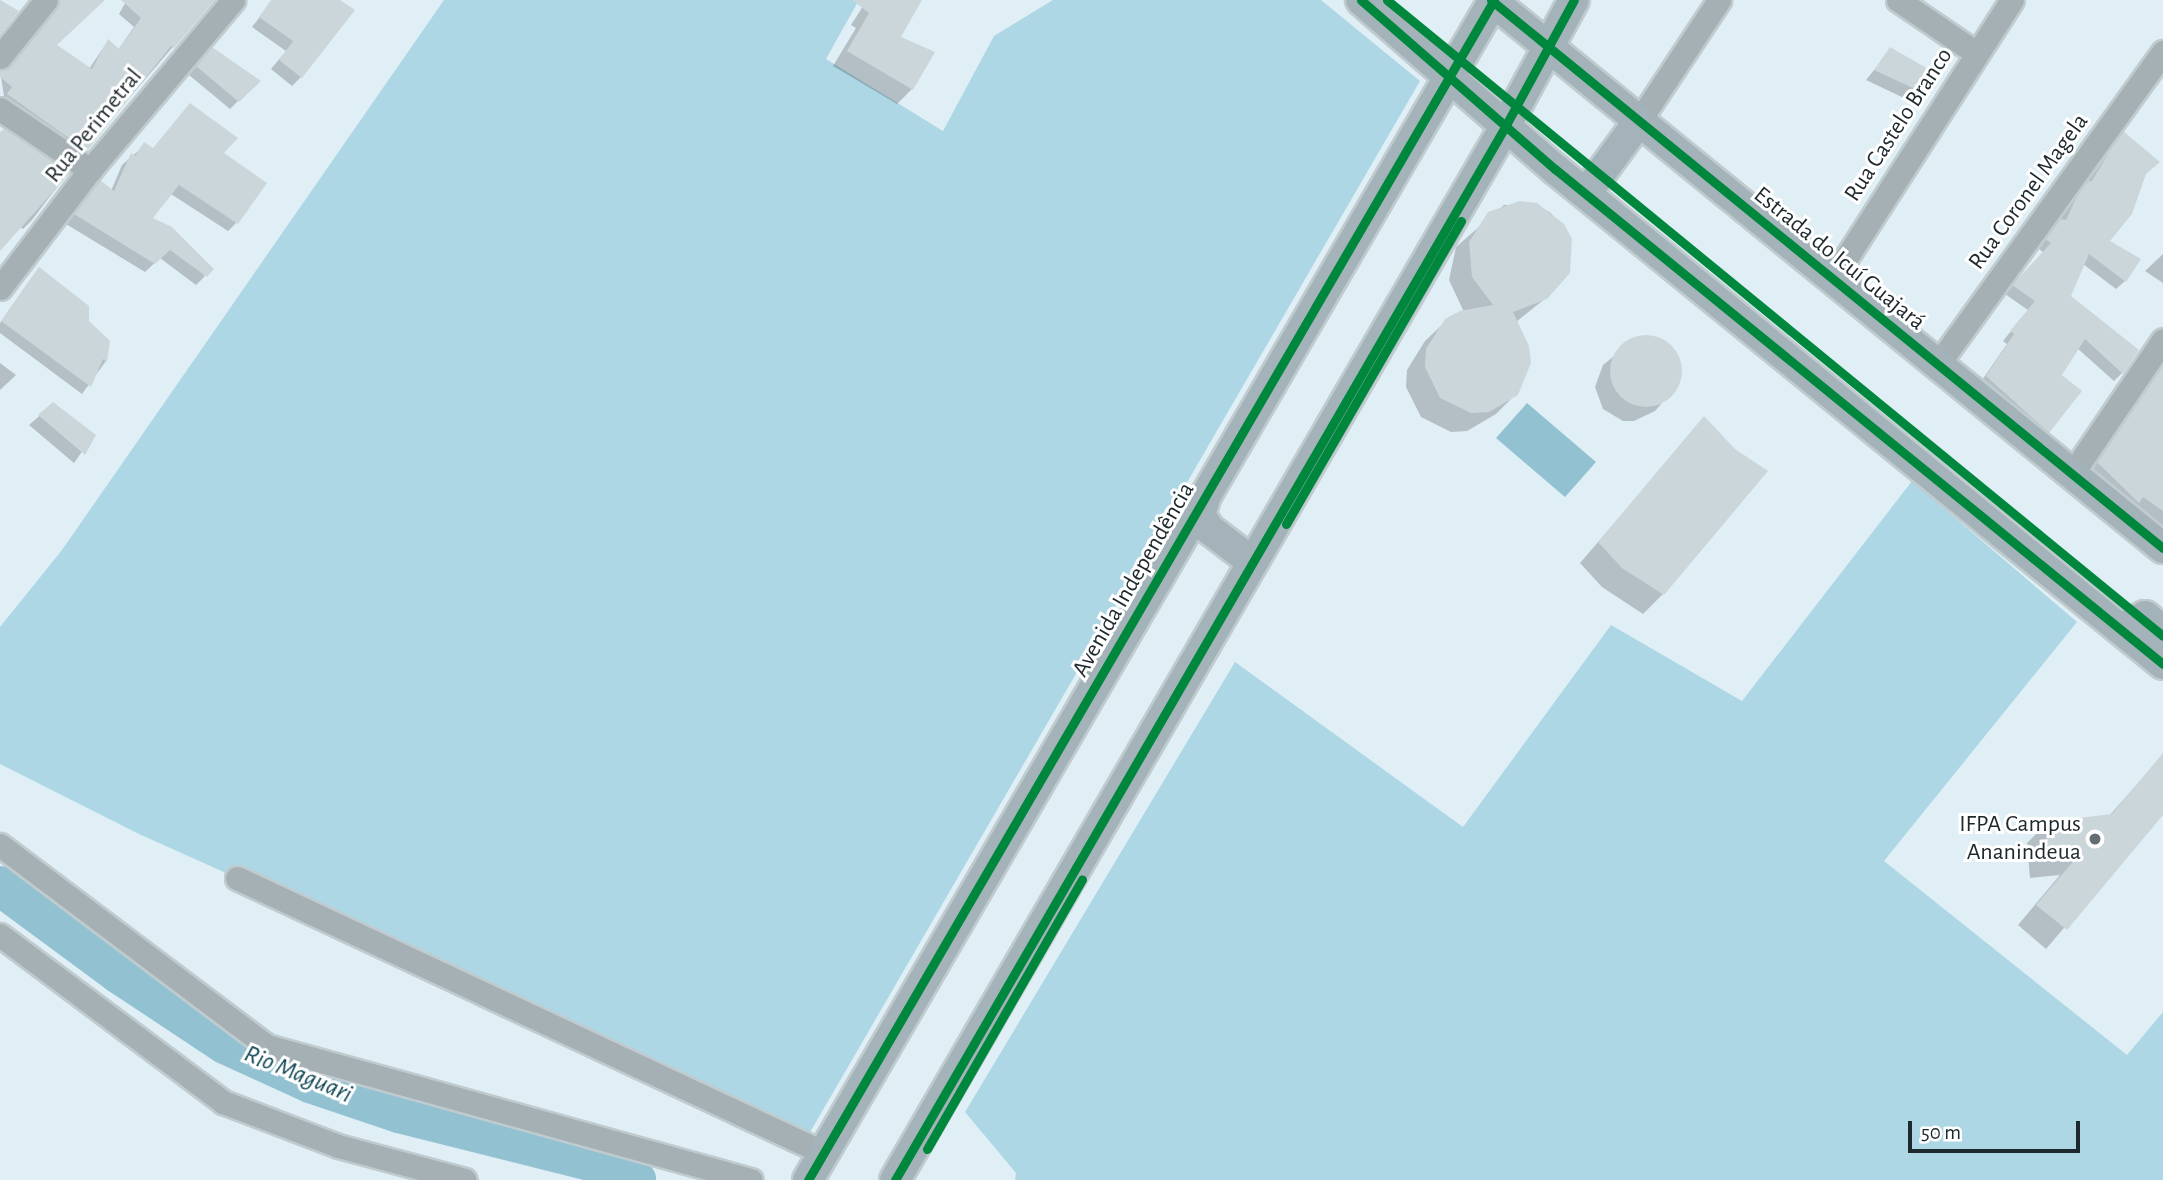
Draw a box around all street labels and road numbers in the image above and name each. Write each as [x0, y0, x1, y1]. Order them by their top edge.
street label: Rua Castelo Branco [1839, 43, 1959, 207]
street label: Rua Perimetral [39, 63, 149, 189]
street label: Rua Coronel Magela [1963, 108, 2095, 276]
street label: Estrada do Icuí Guajará [1747, 181, 1931, 337]
street label: Avenida Independência [1067, 478, 1201, 682]

